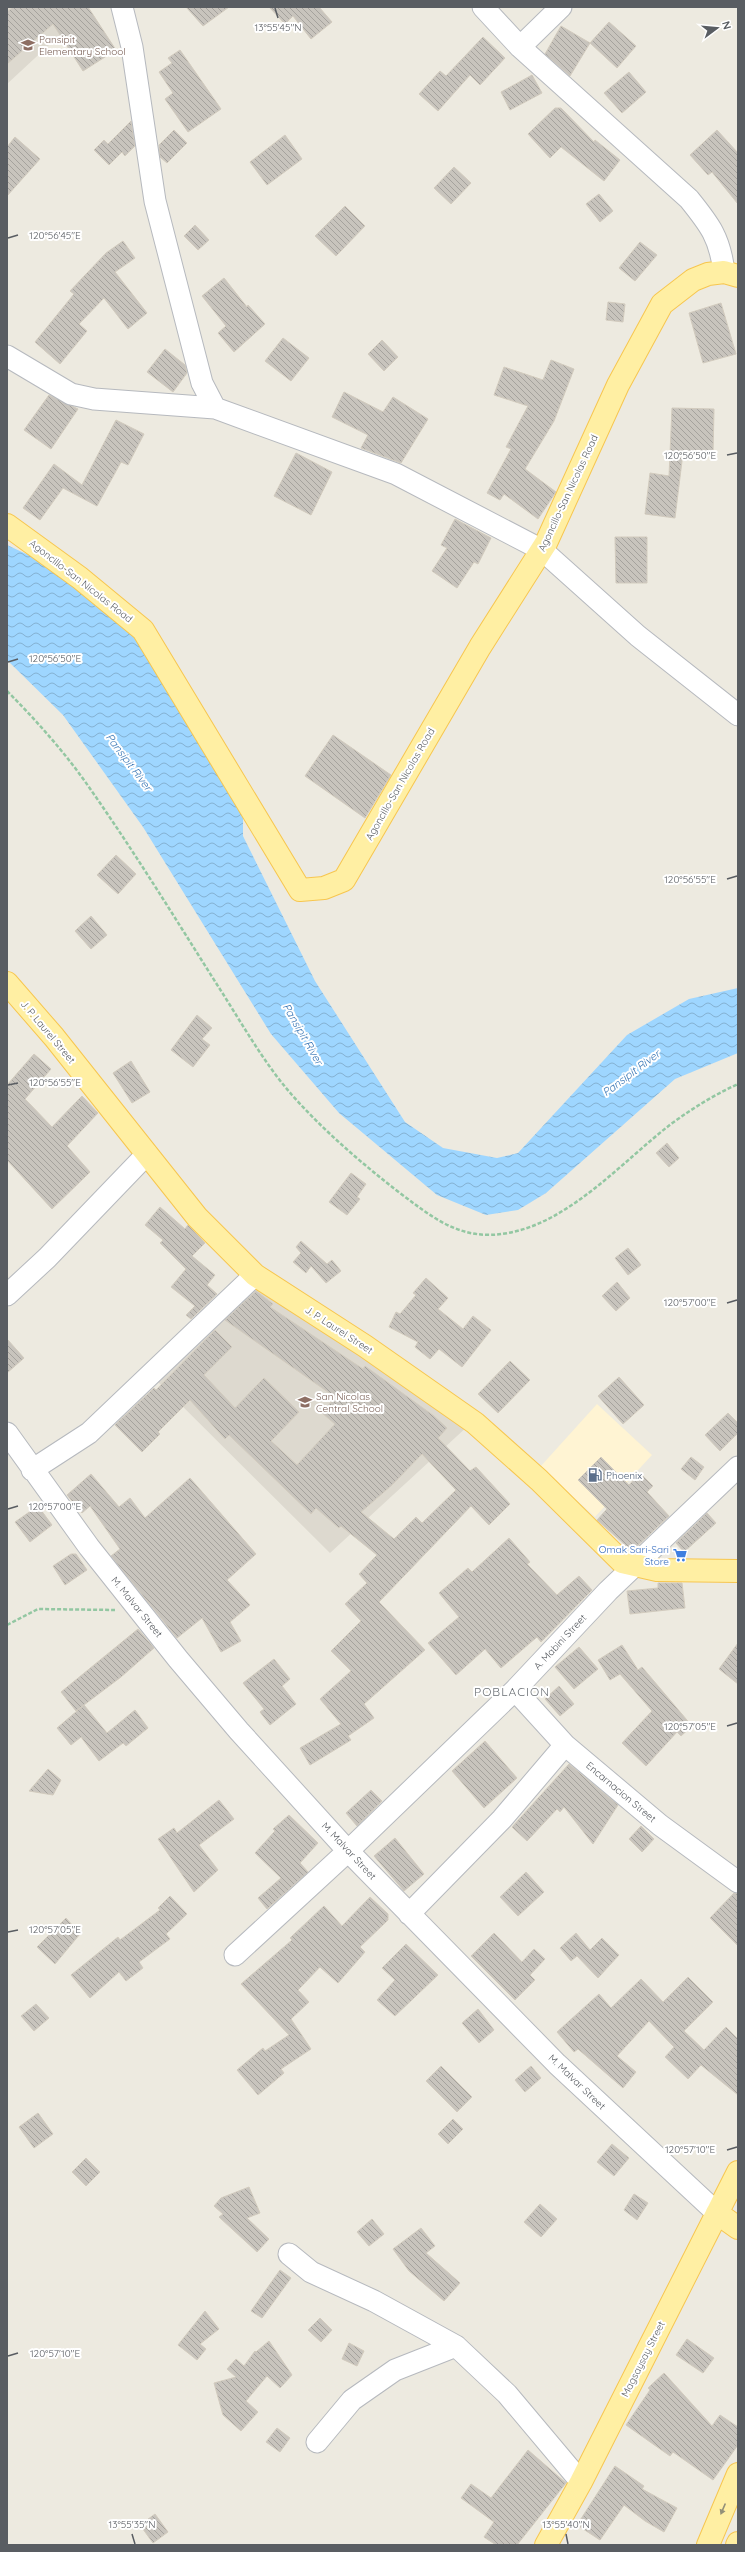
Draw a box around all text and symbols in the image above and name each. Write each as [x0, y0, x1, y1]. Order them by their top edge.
north arrow [697, 8, 737, 48]
text: N [719, 19, 734, 31]
text: 13°55'45"N [255, 21, 302, 34]
place label: Pansipit Elementary School [39, 33, 126, 58]
school or university icon: Pansipit Elementary School [20, 37, 36, 53]
text: 120°56'45"E [29, 229, 81, 242]
street label: Agoncillo-San Nicolas Road [535, 432, 601, 554]
text: 120°56'50"E [664, 449, 716, 462]
street label: Agoncillo-San Nicolas Road [27, 537, 135, 625]
text: 120°56'50"E [29, 652, 81, 665]
street label: Agoncillo-San Nicolas Road [362, 726, 438, 842]
water label: Pansipit River [103, 730, 156, 795]
text: 120°56'55"E [664, 873, 716, 886]
street label: J. P. Laurel Street [18, 998, 79, 1067]
water label: Pansipit River [280, 1001, 327, 1069]
water label: Pansipit River [599, 1046, 664, 1099]
text: 120°56'55"E [29, 1076, 81, 1089]
text: 120°57'00"E [664, 1296, 717, 1309]
street label: J. P. Laurel Street [303, 1303, 376, 1357]
place label: San Nicolas Central School [316, 1390, 383, 1415]
school or university icon: San Nicolas Central School [297, 1394, 313, 1410]
fuel station icon: Phoenix [587, 1467, 603, 1483]
place label: Phoenix [606, 1469, 642, 1482]
text: 120°57'00"E [29, 1500, 82, 1513]
place label: Omak Sari-Sari Store [599, 1543, 669, 1568]
supermarket icon: Omak Sari-Sari Store [672, 1547, 688, 1563]
street label: M. Malvar Street [109, 1574, 166, 1640]
street label: A. Mabini Street [531, 1611, 590, 1673]
district label: POBLACION [474, 1684, 550, 1699]
text: 120°57'05"E [664, 1720, 716, 1733]
street label: Encarnacion Street [583, 1759, 659, 1826]
street label: M. Malvar Street [319, 1819, 380, 1883]
text: 120°57'05"E [29, 1923, 81, 1936]
street label: M. Malvar Street [546, 2051, 609, 2113]
text: 120°57'10"E [665, 2143, 715, 2156]
street label: Magsaysay Street [618, 2318, 668, 2399]
text: 120°57'10"E [30, 2347, 80, 2360]
one-way arrow [720, 2504, 726, 2515]
text: 13°55'35"N [109, 2518, 155, 2531]
text: 13°55'40"N [542, 2518, 590, 2531]

